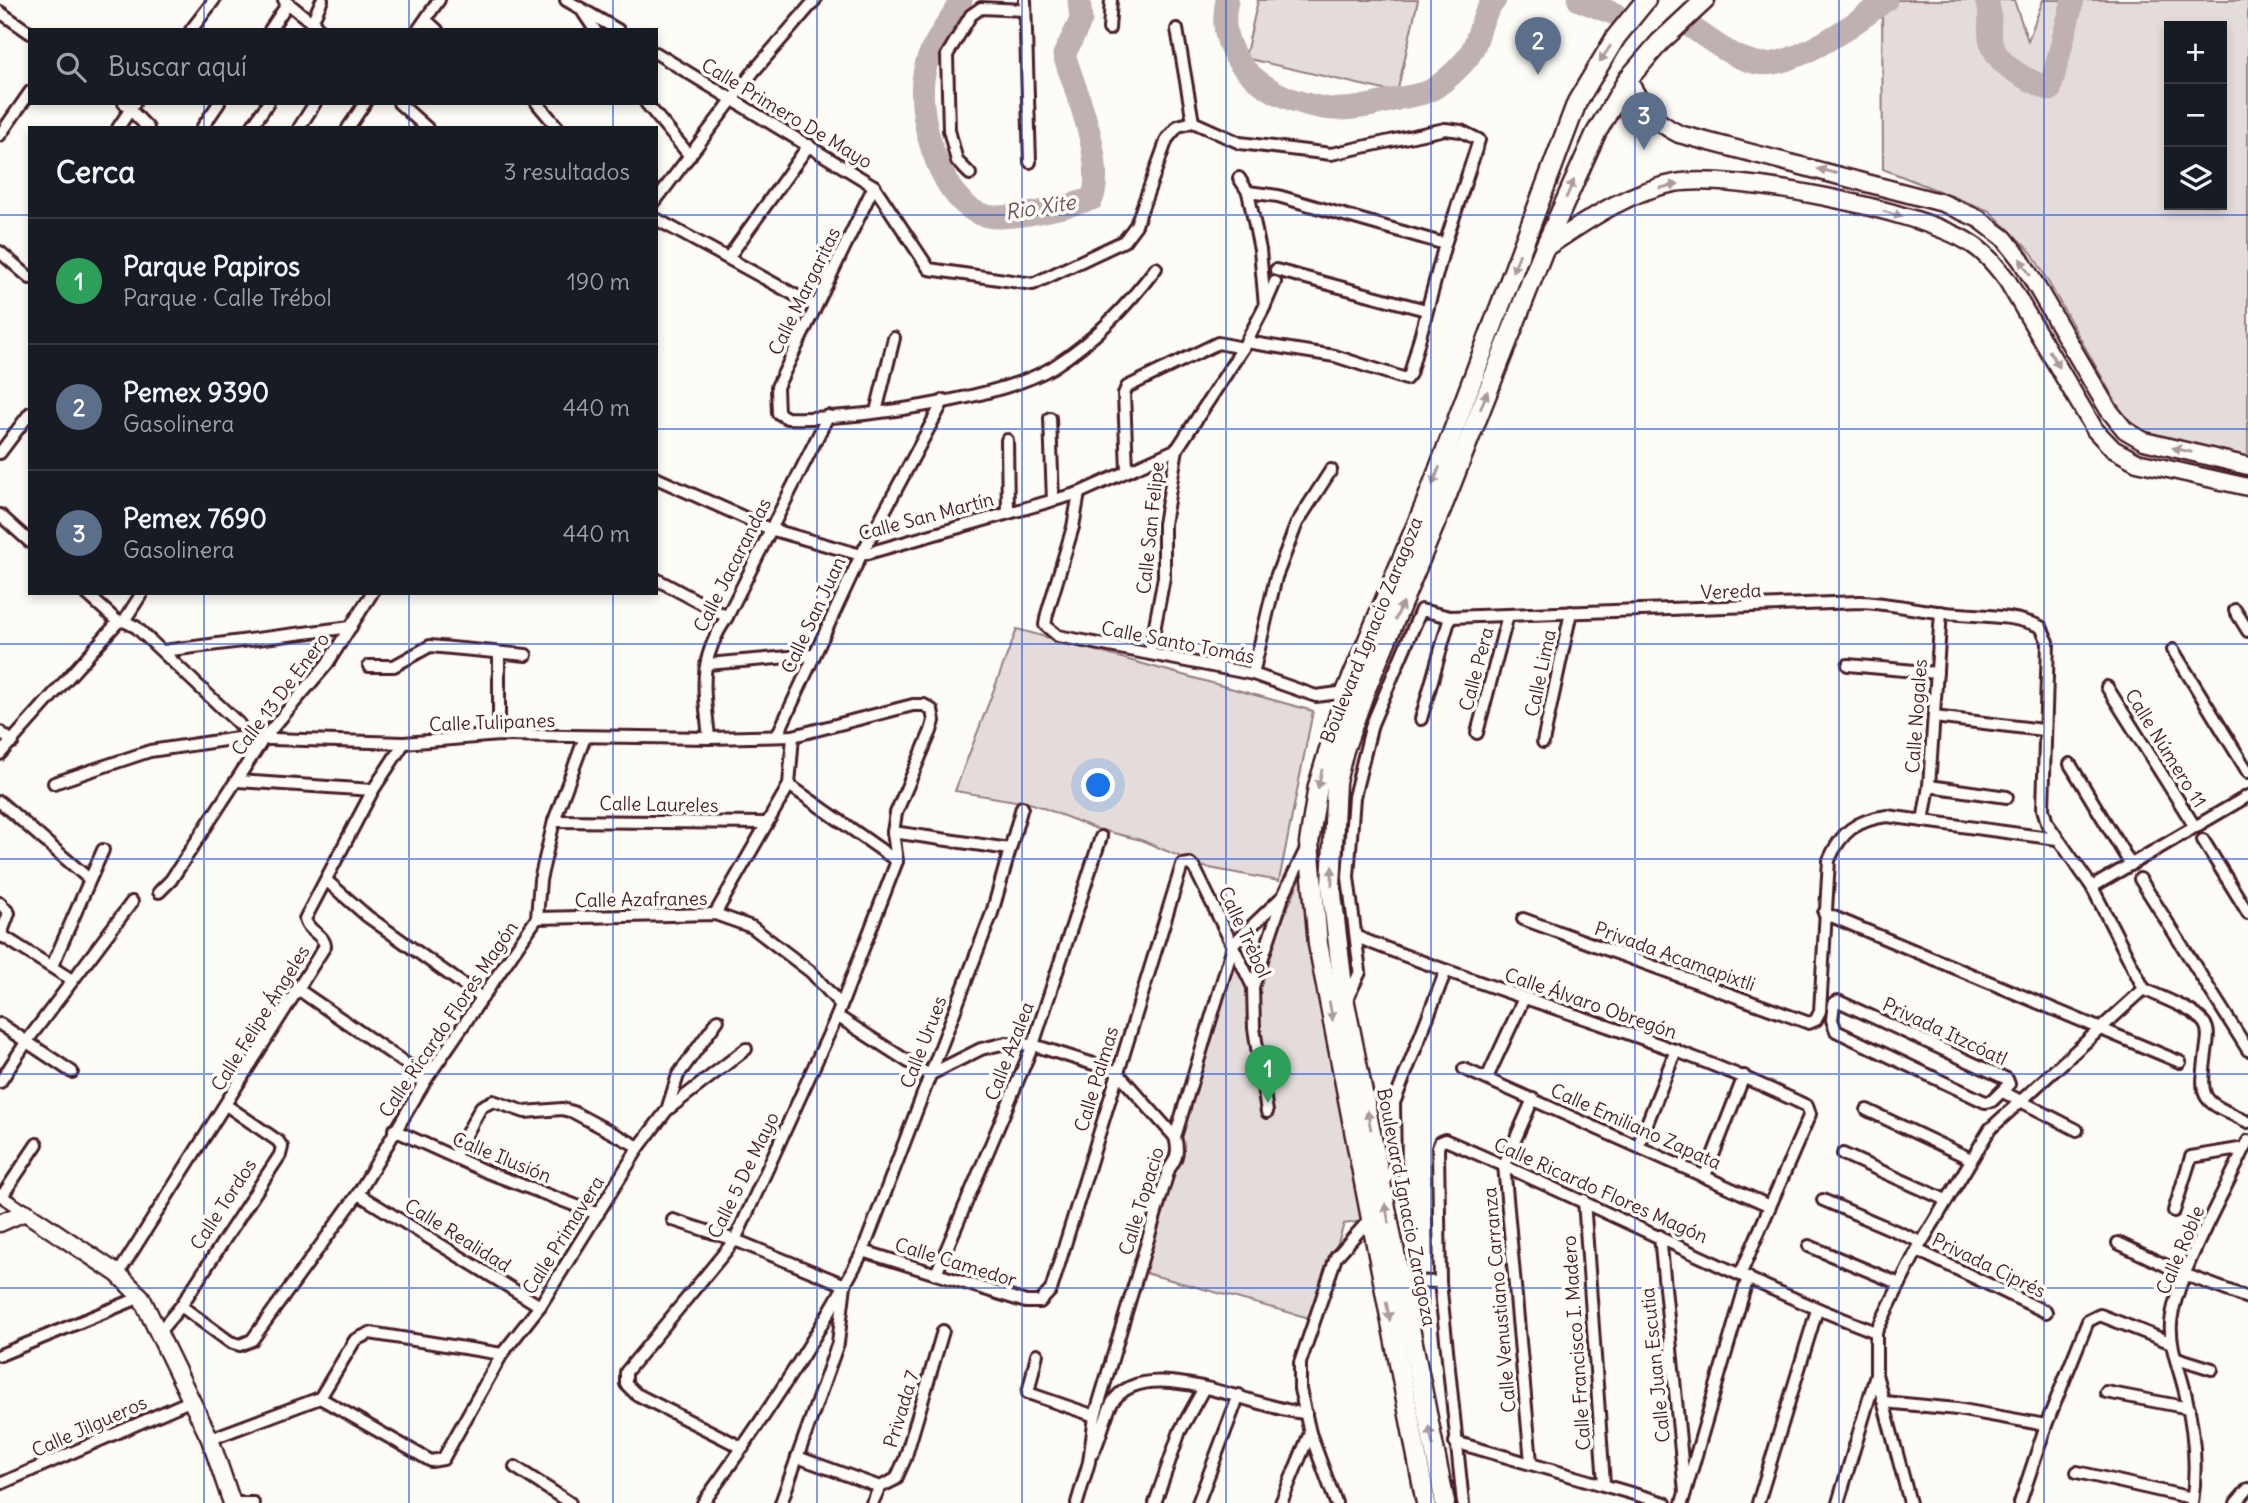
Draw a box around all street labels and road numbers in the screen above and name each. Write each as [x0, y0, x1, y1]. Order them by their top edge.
street label: Calle Primero De Mayo [697, 52, 877, 174]
street label: Calle Margaritas [763, 223, 845, 359]
street label: Calle San Felipe [1131, 461, 1169, 595]
street label: Calle San Martín [856, 486, 996, 546]
street label: Calle Jacarandas [688, 494, 776, 636]
street label: Boulevard Ignacio Zaragoza [1315, 513, 1427, 747]
street label: Calle San Juan [776, 553, 850, 677]
street label: Vereda [1700, 578, 1762, 604]
street label: Calle Santo Tomás [1099, 615, 1257, 669]
street label: Calle Pera [1453, 624, 1499, 714]
street label: Calle Lima [1519, 627, 1561, 719]
street label: Calle 13 De Enero [226, 628, 334, 760]
street label: Calle Nogales [1900, 658, 1932, 774]
street label: Calle Número 11 [2120, 684, 2212, 812]
street label: Calle Tulipanes [428, 708, 556, 736]
street label: Calle Laureles [599, 791, 719, 817]
street label: Calle Trébol [1213, 883, 1277, 981]
street label: Calle Azafranes [574, 886, 708, 912]
street label: Calle Ricardo Flores Magón [373, 916, 523, 1122]
street label: Privada Acamapixtli [1591, 916, 1759, 996]
street label: Calle Felipe Ángeles [205, 941, 315, 1095]
street label: Calle Álvaro Obregón [1502, 962, 1680, 1044]
street label: Calle Urues [894, 992, 952, 1092]
street label: Privada Itzcóatl [1879, 992, 2011, 1070]
street label: Calle Azalea [979, 998, 1039, 1104]
street label: Calle Palmas [1069, 1024, 1123, 1134]
street label: Calle Emiliano Zapata [1547, 1078, 1725, 1174]
street label: Boulevard Ignacio Zaragoza [1372, 1086, 1442, 1328]
street label: Calle 5 De Mayo [702, 1108, 784, 1242]
street label: Calle Ilusión [449, 1126, 555, 1188]
street label: Calle Ricardo Flores Magón [1490, 1132, 1712, 1248]
street label: Calle Topacio [1113, 1144, 1169, 1258]
street label: Calle Tordos [185, 1154, 261, 1254]
street label: Calle Primavera [517, 1171, 609, 1299]
street label: Calle Venustiano Carranza [1477, 1186, 1521, 1414]
street label: Calle Realidad [400, 1193, 516, 1277]
street label: Calle Roble [2151, 1202, 2209, 1298]
street label: Privada Ciprés [1928, 1227, 2050, 1303]
street label: Calle Camedor [892, 1232, 1020, 1292]
street label: Calle Francisco I. Madero [1557, 1235, 1595, 1451]
street label: Calle Juan Escutia [1635, 1286, 1675, 1444]
street label: Privada 7 [878, 1368, 924, 1450]
street label: Calle Jilgueros [28, 1390, 150, 1462]

